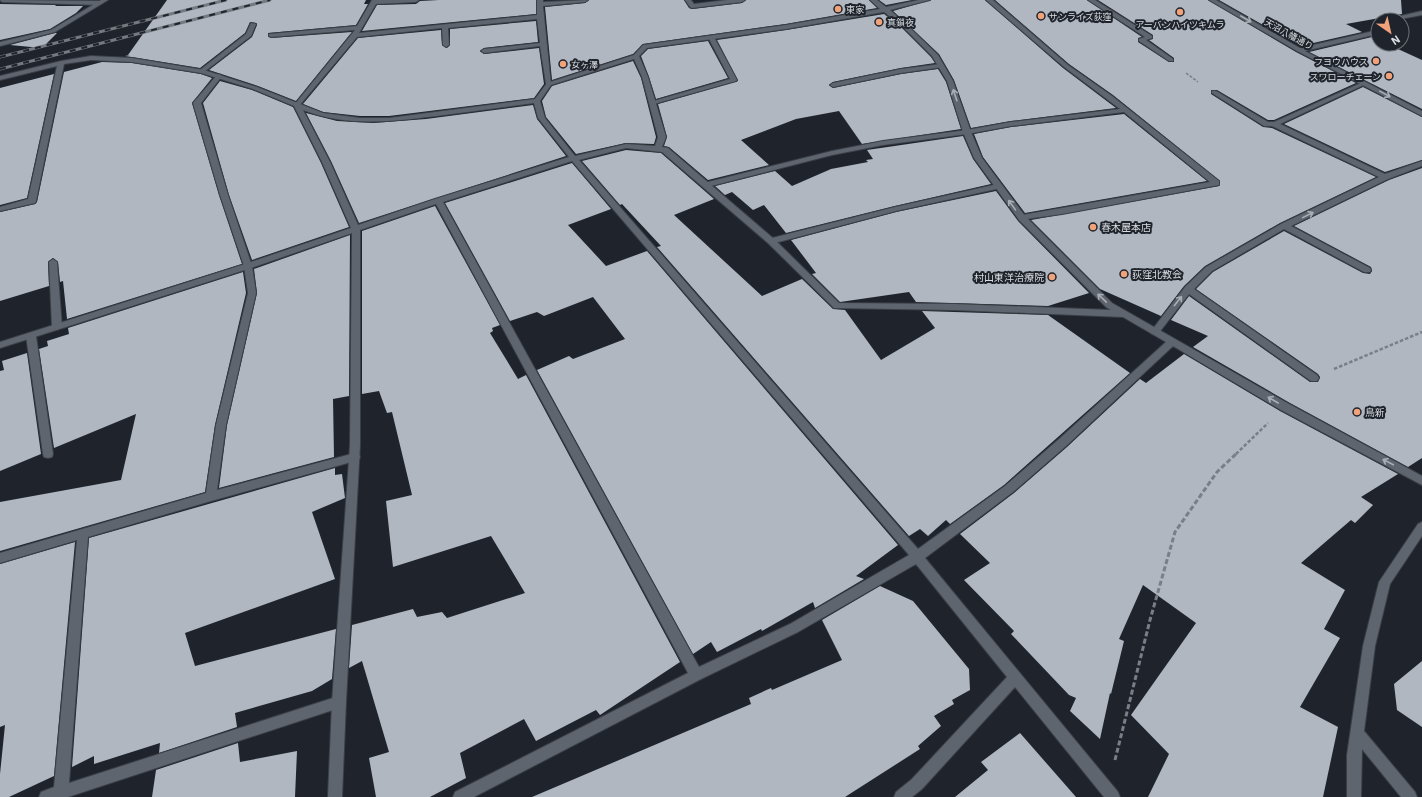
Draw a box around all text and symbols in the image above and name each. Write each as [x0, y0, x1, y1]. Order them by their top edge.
marker: 東家 [833, 4, 843, 14]
place label: 東家 [846, 4, 865, 15]
marker: アーバンハイツキムラ [1175, 7, 1185, 17]
marker: サンライズ荻窪 [1036, 11, 1046, 21]
place label: サンライズ荻窪 [1049, 11, 1112, 22]
north arrow [1370, 12, 1410, 52]
one-way arrow [1240, 16, 1252, 24]
street label: 天沼八幡通り [1263, 16, 1315, 52]
marker: 真鎖夜 [874, 17, 884, 27]
place label: 真鎖夜 [887, 17, 914, 28]
place label: アーバンハイツキムラ [1135, 19, 1225, 30]
text: N [1388, 32, 1403, 48]
place label: フヨウハウス [1314, 56, 1368, 67]
marker: フヨウハウス [1371, 56, 1381, 66]
marker: 女ヶ澤 [558, 59, 568, 69]
place label: 女ヶ澤 [571, 59, 598, 70]
place label: スワローチェーン [1309, 71, 1381, 82]
marker: スワローチェーン [1384, 71, 1394, 81]
one-way arrow [951, 88, 958, 101]
one-way arrow [1379, 90, 1391, 98]
one-way arrow [1008, 199, 1016, 210]
one-way arrow [1302, 210, 1314, 218]
place label: 春木屋本店 [1101, 221, 1151, 234]
marker: 春木屋本店 [1088, 222, 1098, 232]
place label: 荻窪北教会 [1132, 268, 1182, 281]
marker: 荻窪北教会 [1119, 269, 1129, 279]
place label: 村山東洋治療院 [974, 271, 1044, 284]
marker: 村山東洋治療院 [1047, 272, 1057, 282]
one-way arrow [1097, 293, 1107, 303]
one-way arrow [1174, 296, 1183, 307]
one-way arrow [1267, 396, 1279, 404]
place label: 鳥新 [1365, 406, 1385, 419]
marker: 鳥新 [1352, 407, 1362, 417]
one-way arrow [1382, 458, 1394, 466]

